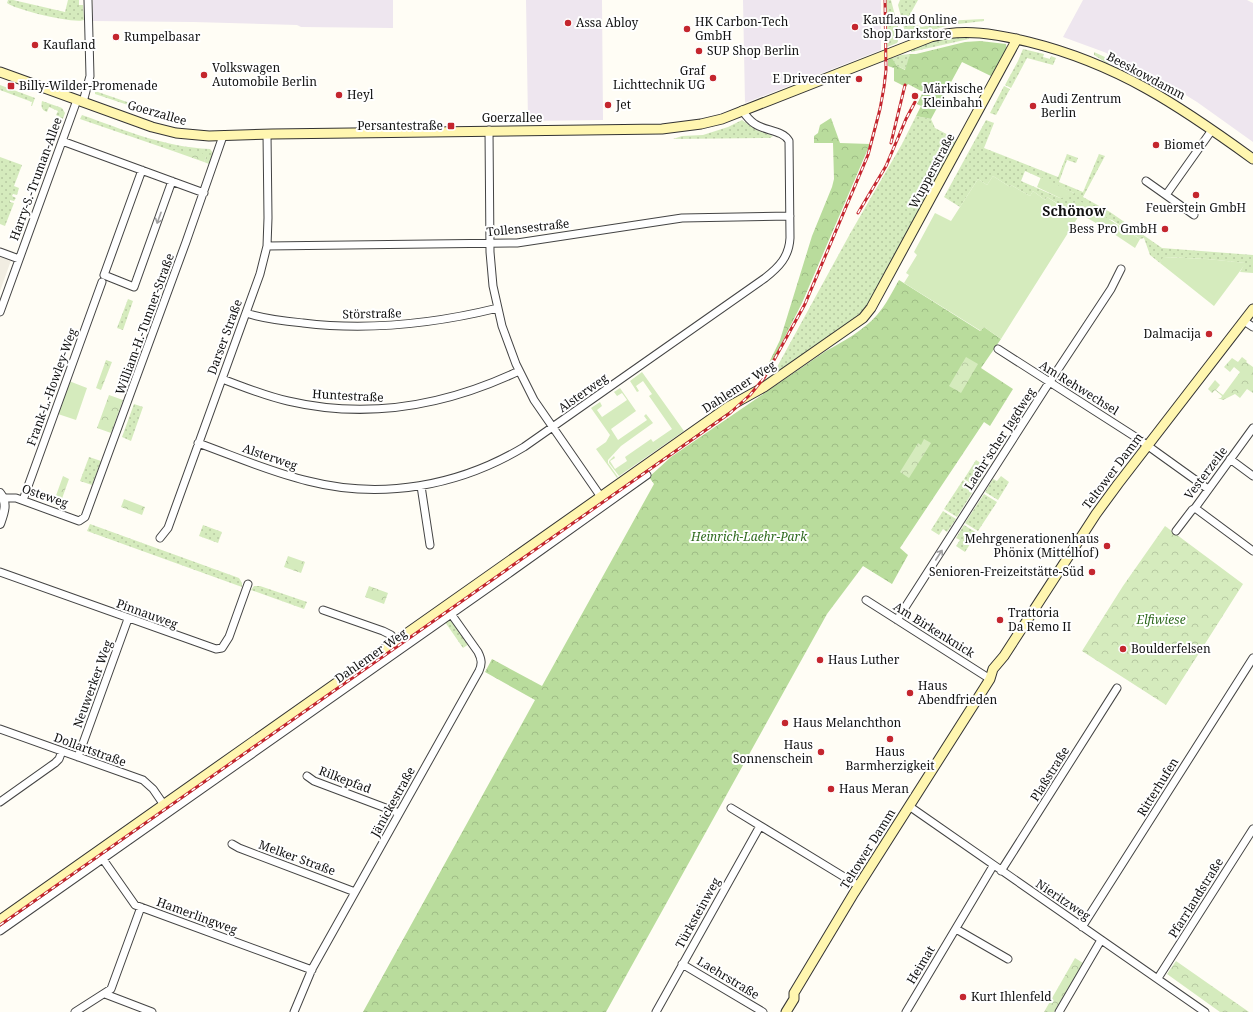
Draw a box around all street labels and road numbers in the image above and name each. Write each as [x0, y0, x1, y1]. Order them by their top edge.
street label: Beeskowdamm [1104, 48, 1189, 103]
street label: Goerzallee [126, 96, 189, 129]
street label: Goerzallee [482, 109, 542, 126]
street label: Harry-S.-Truman-Allee [5, 115, 66, 243]
street label: Wupperstraße [905, 130, 959, 211]
street label: Tollensestraße [486, 215, 570, 240]
street label: William-H.-Tunner-Straße [111, 251, 178, 397]
street label: Darser Straße [203, 297, 246, 377]
street label: Störstraße [342, 304, 402, 323]
street label: Frank-L.-Howley-Weg [22, 325, 81, 448]
street label: Dahlemer Weg [699, 356, 779, 417]
street label: Am Rehwechsel [1036, 356, 1122, 419]
street label: Alsterweg [554, 369, 611, 416]
street label: Laehr'scher Jagdweg [960, 384, 1039, 493]
street label: Huntestraße [312, 385, 384, 406]
street label: Teltower Damm [1078, 429, 1147, 512]
street label: Alsterweg [240, 439, 300, 474]
street label: Vesterzeile [1180, 443, 1231, 503]
street label: Osteweg [20, 480, 71, 512]
street label: Pinnauweg [114, 595, 181, 633]
street label: Am Birkenknick [890, 598, 979, 662]
street label: Dahlemer Weg [331, 624, 411, 687]
street label: Neuwerker Weg [69, 637, 116, 730]
street label: Dollartstraße [52, 729, 129, 770]
street label: Plaßstraße [1026, 743, 1073, 804]
street label: Ritterhufen [1133, 754, 1182, 819]
street label: Rilkepfad [317, 762, 374, 797]
street label: Jänickestraße [366, 764, 419, 841]
street label: Teltower Damm [836, 805, 899, 892]
street label: Melker Straße [256, 836, 338, 879]
street label: Pfarrlandstraße [1164, 855, 1227, 941]
street label: Türksteinweg [671, 874, 724, 951]
street label: Nieritzweg [1033, 875, 1094, 924]
street label: Hamerlingweg [154, 893, 240, 938]
street label: Heimat [902, 942, 939, 987]
street label: Laehrstraße [694, 952, 763, 1003]

